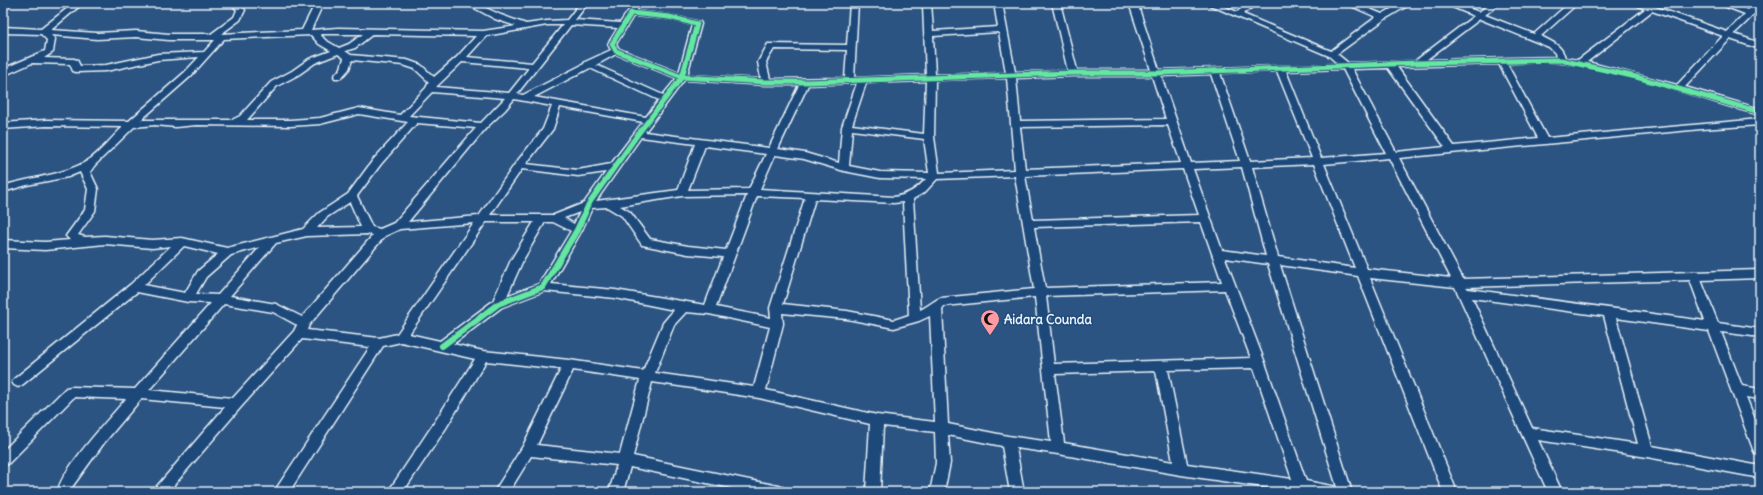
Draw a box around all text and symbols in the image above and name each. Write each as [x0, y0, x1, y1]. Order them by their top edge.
mosque icon: Aidara Counda [979, 308, 1001, 336]
place label: Aidara Counda [1004, 311, 1092, 328]

